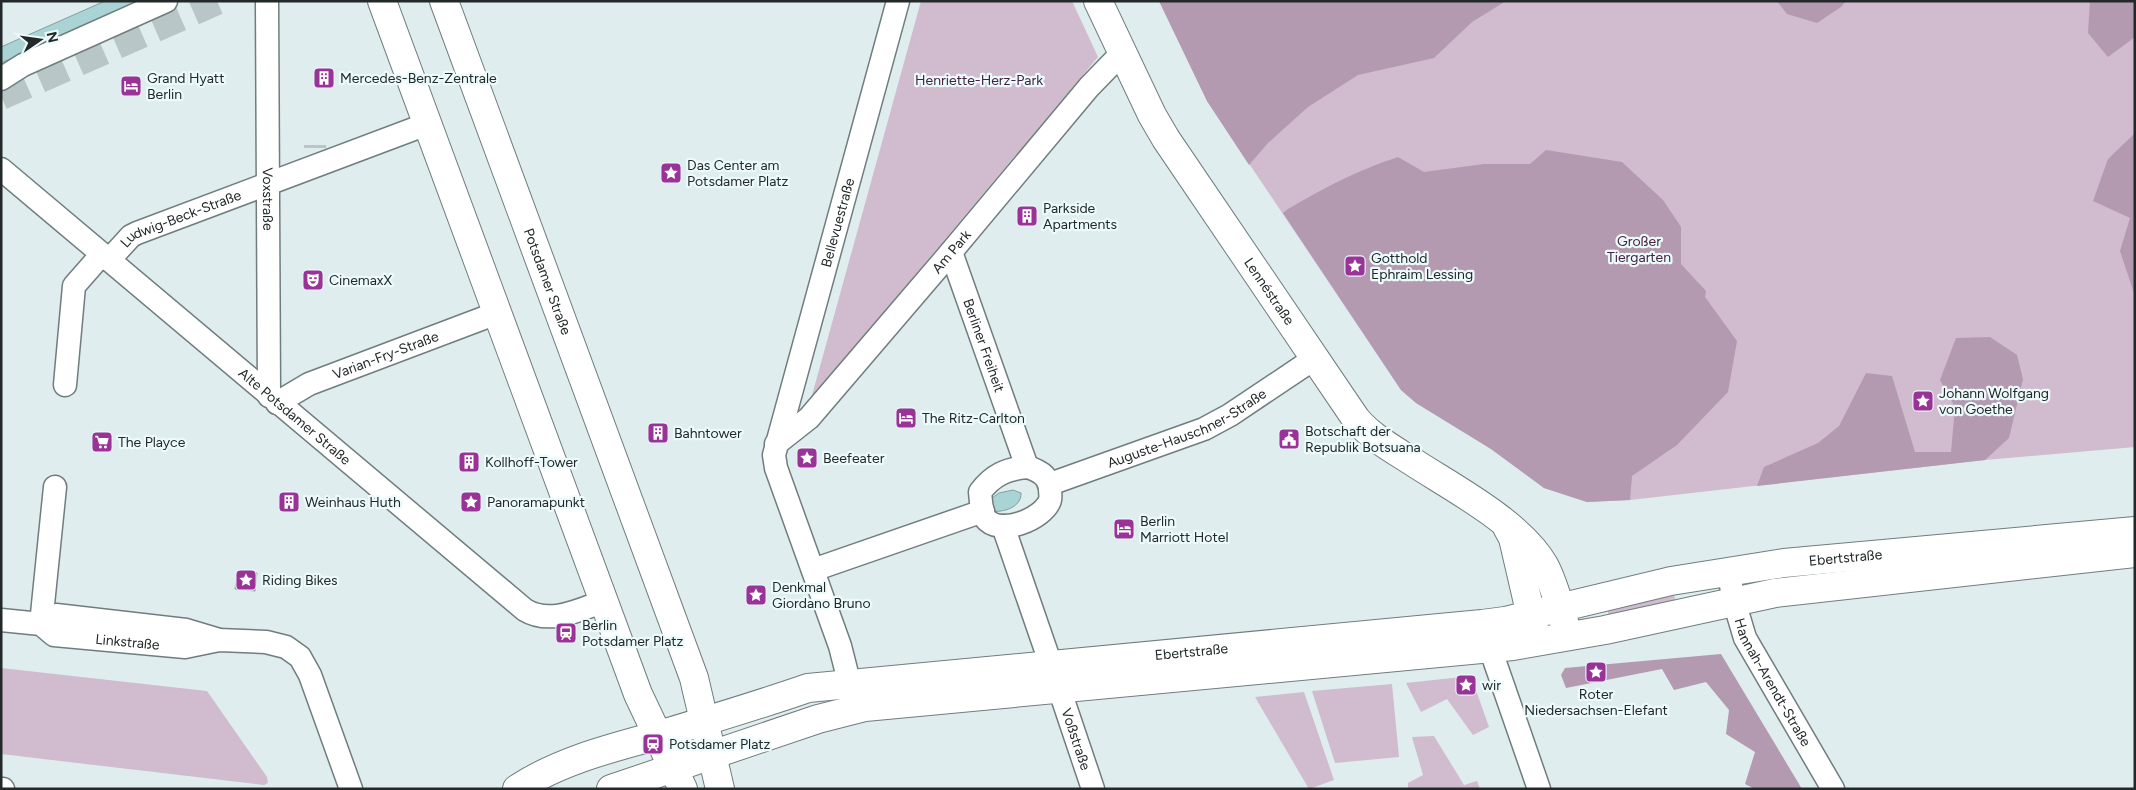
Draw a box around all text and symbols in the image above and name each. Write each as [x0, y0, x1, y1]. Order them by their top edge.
north arrow [15, 15, 65, 65]
text: N [43, 30, 62, 44]
building icon: Mercedes-Benz-Zentrale [312, 66, 336, 90]
place label: Grand Hyatt Berlin [147, 70, 224, 103]
place label: Mercedes-Benz-Zentrale [340, 70, 497, 87]
park label: Henriette-Herz-Park [915, 72, 1043, 89]
hotel icon: Grand Hyatt Berlin [119, 74, 143, 98]
place label: Das Center am Potsdamer Platz [687, 157, 789, 190]
place icon: Das Center am Potsdamer Platz [659, 161, 683, 185]
street label: Voxstraße [259, 167, 276, 231]
street label: Bellevuestraße [818, 176, 858, 269]
street label: Ludwig-Beck-Straße [117, 187, 244, 251]
place label: Parkside Apartments [1043, 200, 1117, 233]
building icon: Parkside Apartments [1015, 204, 1039, 228]
street label: Potsdamer Straße [520, 226, 575, 338]
street label: Am Park [929, 227, 975, 277]
park label: Großer Tiergarten [1607, 233, 1671, 266]
place label: Gotthold Ephraim Lessing [1371, 250, 1473, 283]
place icon: Gotthold Ephraim Lessing [1343, 254, 1367, 278]
street label: Lennéstraße [1240, 255, 1298, 329]
theatre icon: CinemaxX [301, 268, 325, 292]
place label: CinemaxX [329, 272, 393, 289]
street label: Berliner Freiheit [959, 296, 1008, 395]
street label: Varian-Fry-Straße [330, 328, 441, 383]
street label: Alte Potsdamer Straße [235, 365, 354, 469]
street label: Auguste-Hauschner-Straße [1105, 385, 1270, 472]
place label: Johann Wolfgang von Goethe [1939, 385, 2049, 418]
place icon: Johann Wolfgang von Goethe [1911, 389, 1935, 413]
hotel icon: The Ritz-Carlton [894, 406, 918, 430]
place label: The Ritz-Carlton [922, 410, 1025, 427]
building icon: Bahntower [646, 421, 670, 445]
place label: Botschaft der Republik Botsuana [1305, 423, 1421, 456]
place label: Bahntower [674, 425, 742, 442]
public building icon: Botschaft der Republik Botsuana [1277, 427, 1301, 451]
supermarket icon: The Playce [90, 430, 114, 454]
place label: The Playce [118, 434, 186, 451]
place icon: Beefeater [795, 446, 819, 470]
building icon: Kollhoff-Tower [457, 450, 481, 474]
place label: Beefeater [823, 450, 885, 467]
place label: Kollhoff-Tower [485, 454, 578, 471]
building icon: Weinhaus Huth [277, 490, 301, 514]
place icon: Panoramapunkt [459, 490, 483, 514]
place label: Weinhaus Huth [305, 494, 401, 511]
place label: Panoramapunkt [487, 494, 585, 511]
place label: Berlin Marriott Hotel [1140, 513, 1228, 546]
hotel icon: Berlin Marriott Hotel [1112, 517, 1136, 541]
street label: Ebertstraße [1808, 546, 1883, 570]
place icon: Riding Bikes [234, 568, 258, 592]
place label: Riding Bikes [262, 572, 338, 589]
place label: Denkmal Giordano Bruno [772, 579, 871, 612]
place icon: Denkmal Giordano Bruno [744, 583, 768, 607]
street label: Hannah-Arendt-Straße [1731, 616, 1815, 750]
place label: Berlin Potsdamer Platz [582, 617, 684, 650]
station icon: Berlin Potsdamer Platz [554, 621, 578, 645]
street label: Linkstraße [95, 631, 161, 654]
street label: Ebertstraße [1154, 640, 1229, 664]
place icon: Roter Niedersachsen-Elefant [1584, 660, 1608, 684]
place icon: wir [1454, 673, 1478, 697]
place label: wir [1482, 677, 1501, 694]
place label: Roter Niedersachsen-Elefant [1524, 686, 1668, 719]
street label: Voßstraße [1057, 706, 1094, 773]
station icon: Potsdamer Platz [641, 732, 665, 756]
place label: Potsdamer Platz [669, 736, 771, 753]

